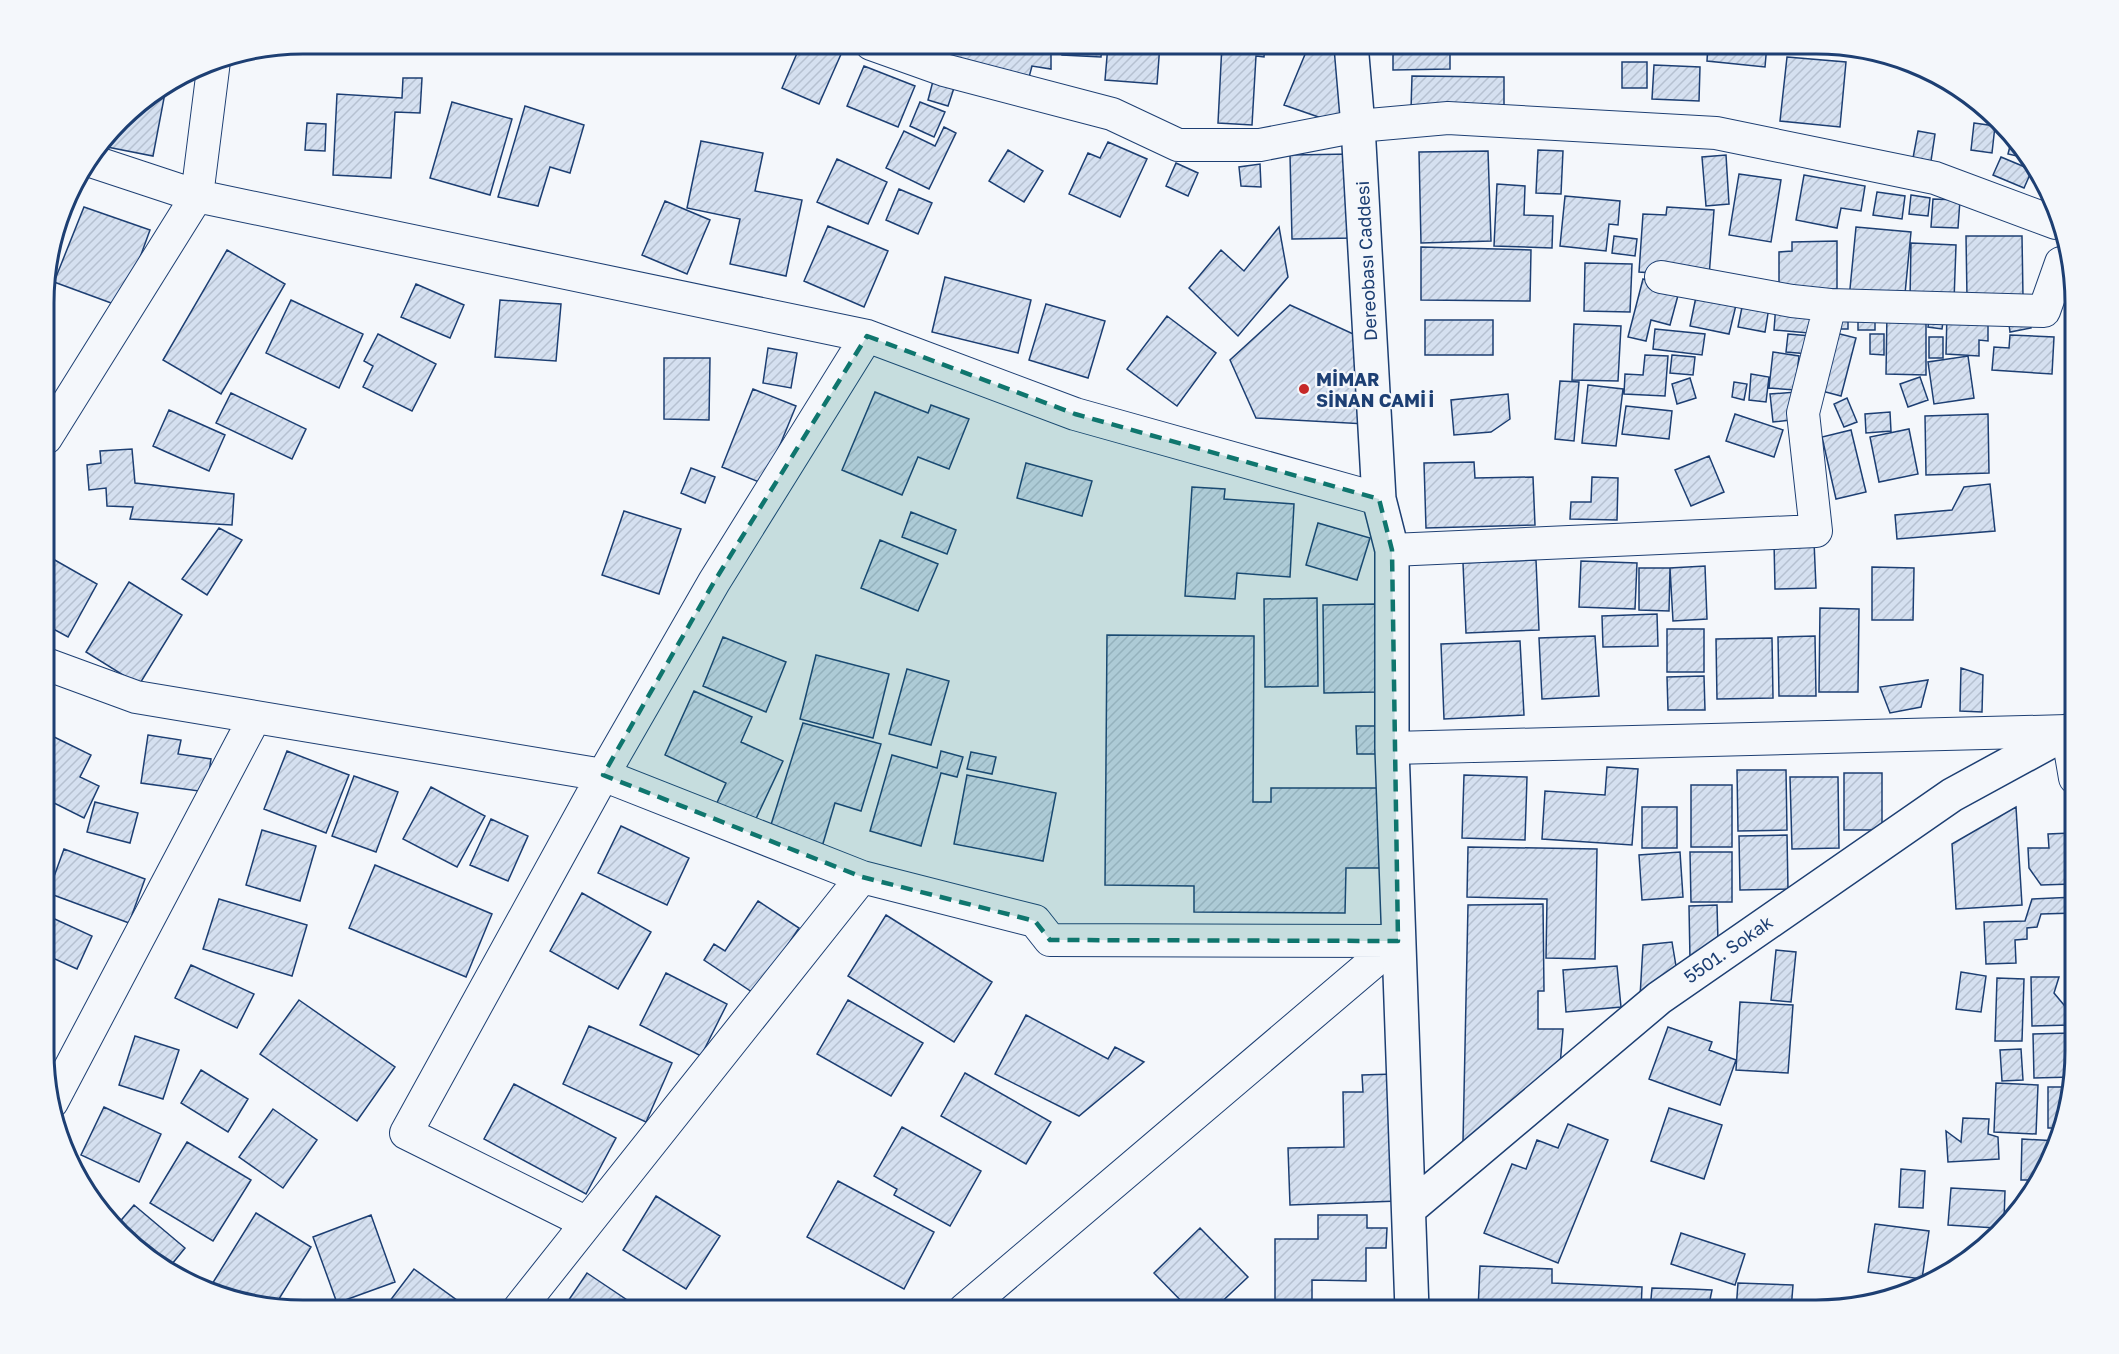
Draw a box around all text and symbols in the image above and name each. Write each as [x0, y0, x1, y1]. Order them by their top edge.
street label: Dereobası Caddesi [1351, 180, 1381, 342]
place label: MİMAR SİNAN CAMİİ [1316, 368, 1434, 411]
marker: MİMAR SİNAN CAMİİ [1297, 382, 1311, 396]
street label: 5501. Sokak [1679, 910, 1777, 988]

